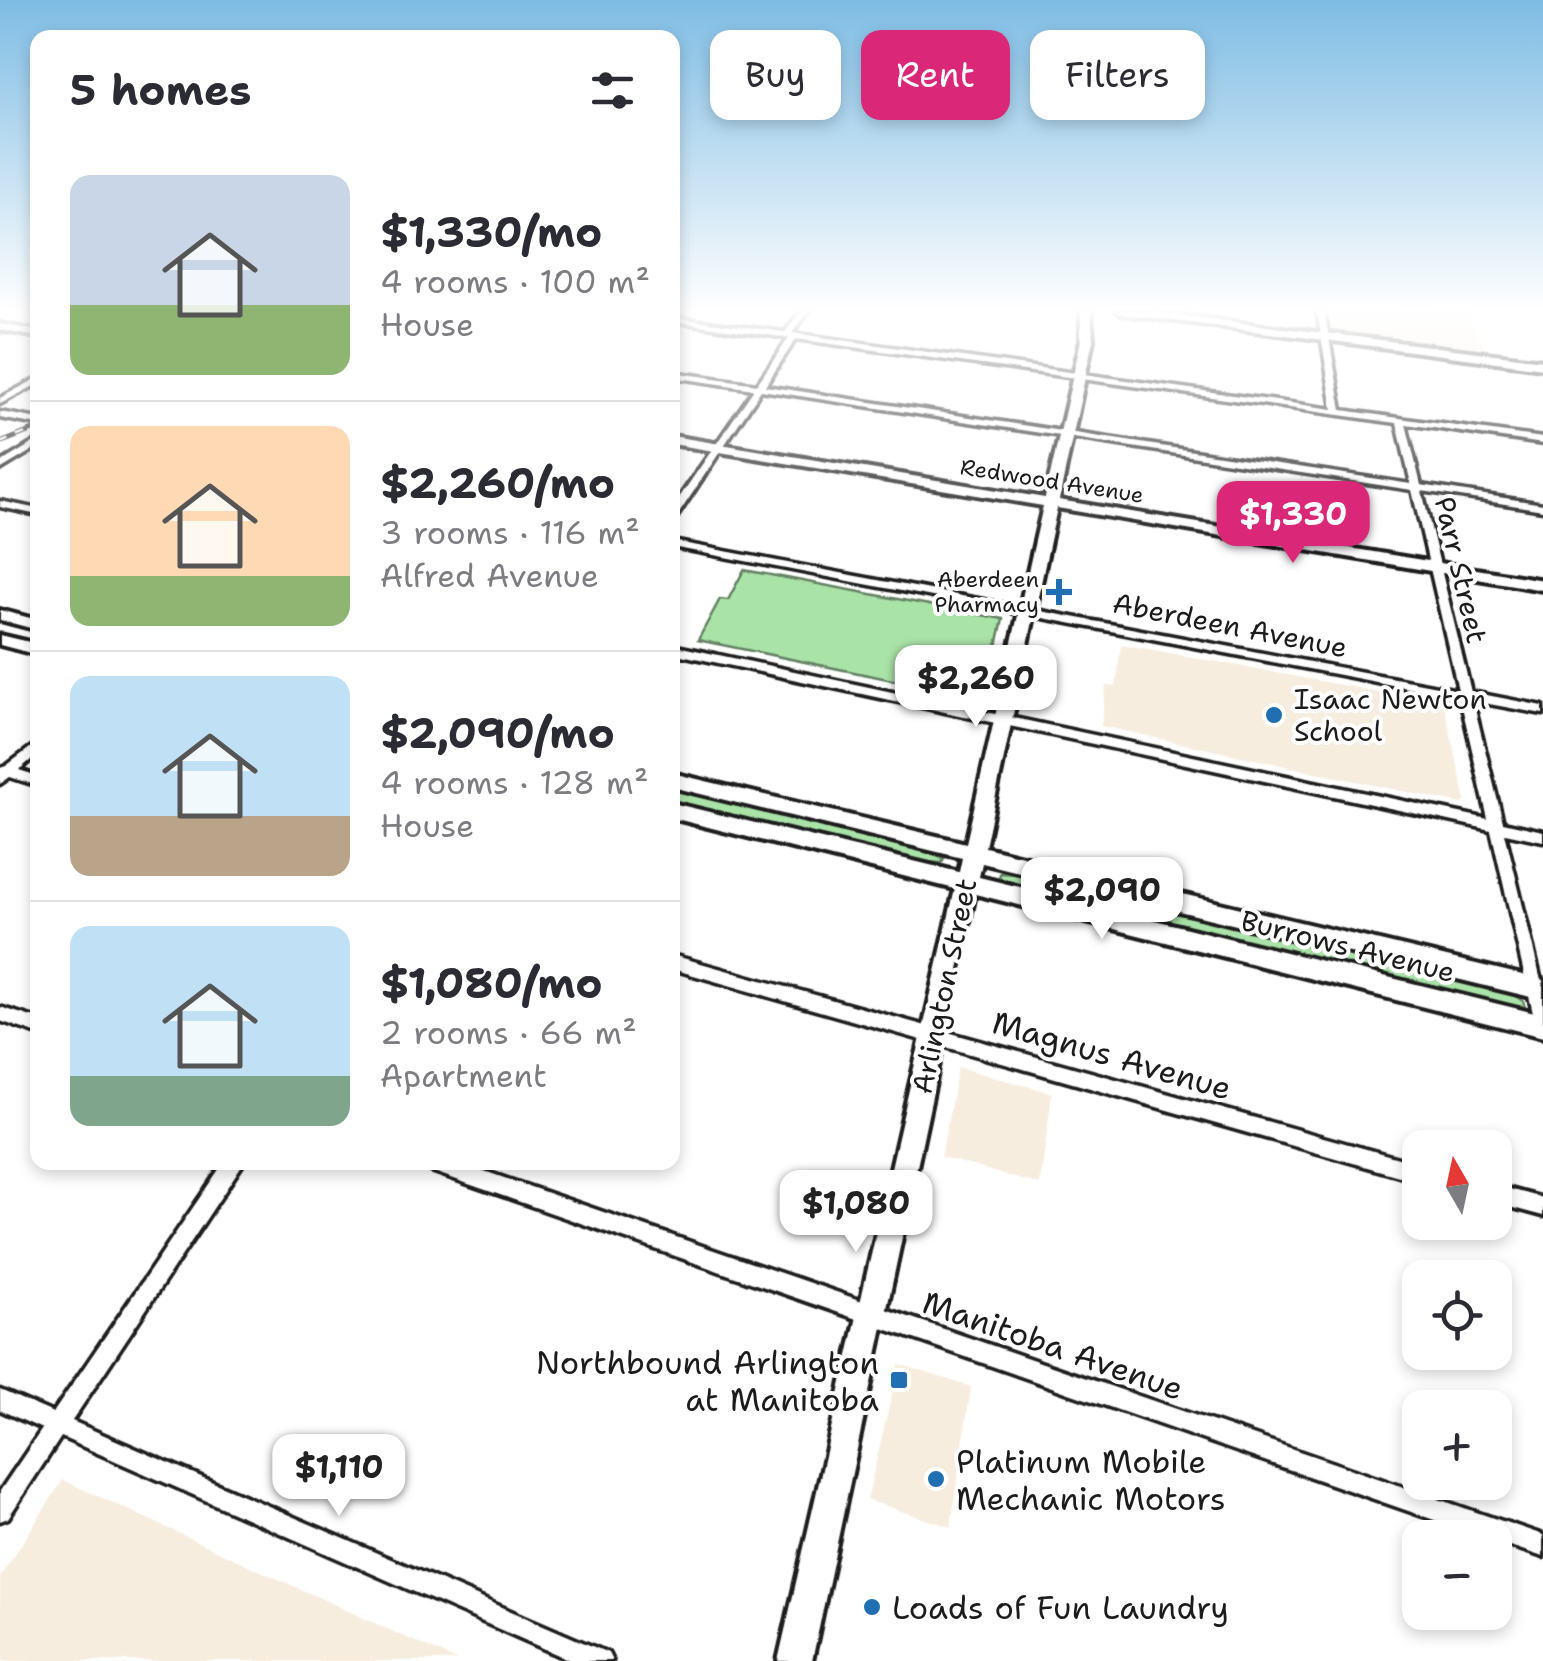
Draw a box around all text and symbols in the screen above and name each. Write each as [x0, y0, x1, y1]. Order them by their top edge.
chip: Buy [710, 30, 841, 120]
chip: Rent [861, 30, 1010, 120]
chip: Filters [1030, 30, 1205, 120]
text: 5 homes [70, 62, 251, 118]
icon: filters [585, 63, 640, 118]
text: $1,330/mo [380, 204, 602, 260]
icon: home [150, 215, 270, 335]
text: 4 rooms · 100 m² [380, 260, 650, 303]
text: House [380, 303, 474, 346]
street label: Redwood Avenue [958, 452, 1146, 510]
text: $2,260/mo [380, 455, 615, 511]
icon: home [150, 466, 270, 586]
pin: $1,330 [1212, 481, 1374, 566]
text: $1,330 [1239, 492, 1347, 535]
street label: Parr Street [1426, 493, 1496, 647]
text: 3 rooms · 116 m² [380, 511, 640, 554]
text: Alfred Avenue [380, 554, 599, 597]
place label: Aberdeen Pharmacy [934, 565, 1039, 619]
marker: Aberdeen Pharmacy [1048, 581, 1070, 603]
street label: Aberdeen Avenue [1109, 584, 1351, 666]
pin: $2,260 [895, 645, 1057, 730]
text: $2,260 [917, 656, 1035, 699]
place label: Isaac Newton School [1294, 680, 1487, 750]
marker: Isaac Newton School [1263, 704, 1285, 726]
text: $2,090/mo [380, 705, 615, 761]
icon: home [150, 716, 270, 836]
text: 4 rooms · 128 m² [380, 761, 648, 804]
text: House [380, 804, 474, 847]
pin: $2,090 [1021, 857, 1183, 942]
text: $2,090 [1043, 868, 1161, 911]
street label: Arlington Street [903, 875, 985, 1097]
street label: Burrows Avenue [1237, 901, 1459, 991]
text: $1,080/mo [380, 955, 603, 1011]
icon: home [150, 966, 270, 1086]
street label: Magnus Avenue [987, 1000, 1237, 1110]
text: 2 rooms · 66 m² [380, 1011, 637, 1054]
text: Apartment [380, 1054, 547, 1097]
north arrow [1402, 1130, 1512, 1240]
map controls [1402, 1130, 1512, 1630]
pin: $1,080 [775, 1170, 937, 1255]
text: $1,080 [802, 1181, 910, 1224]
button: locate [1402, 1260, 1512, 1370]
street label: Manitoba Avenue [917, 1280, 1189, 1410]
place label: Northbound Arlington at Manitoba [536, 1341, 879, 1421]
marker: Northbound Arlington at Manitoba [888, 1369, 910, 1391]
button: + [1402, 1390, 1512, 1500]
pin: $1,110 [258, 1434, 420, 1519]
place label: Platinum Mobile Mechanic Motors [956, 1440, 1226, 1520]
text: $1,110 [294, 1445, 384, 1488]
marker: Platinum Mobile Mechanic Motors [925, 1468, 947, 1490]
button: − [1402, 1520, 1512, 1630]
place label: Loads of Fun Laundry [892, 1586, 1229, 1629]
marker: Loads of Fun Laundry [861, 1596, 883, 1618]

